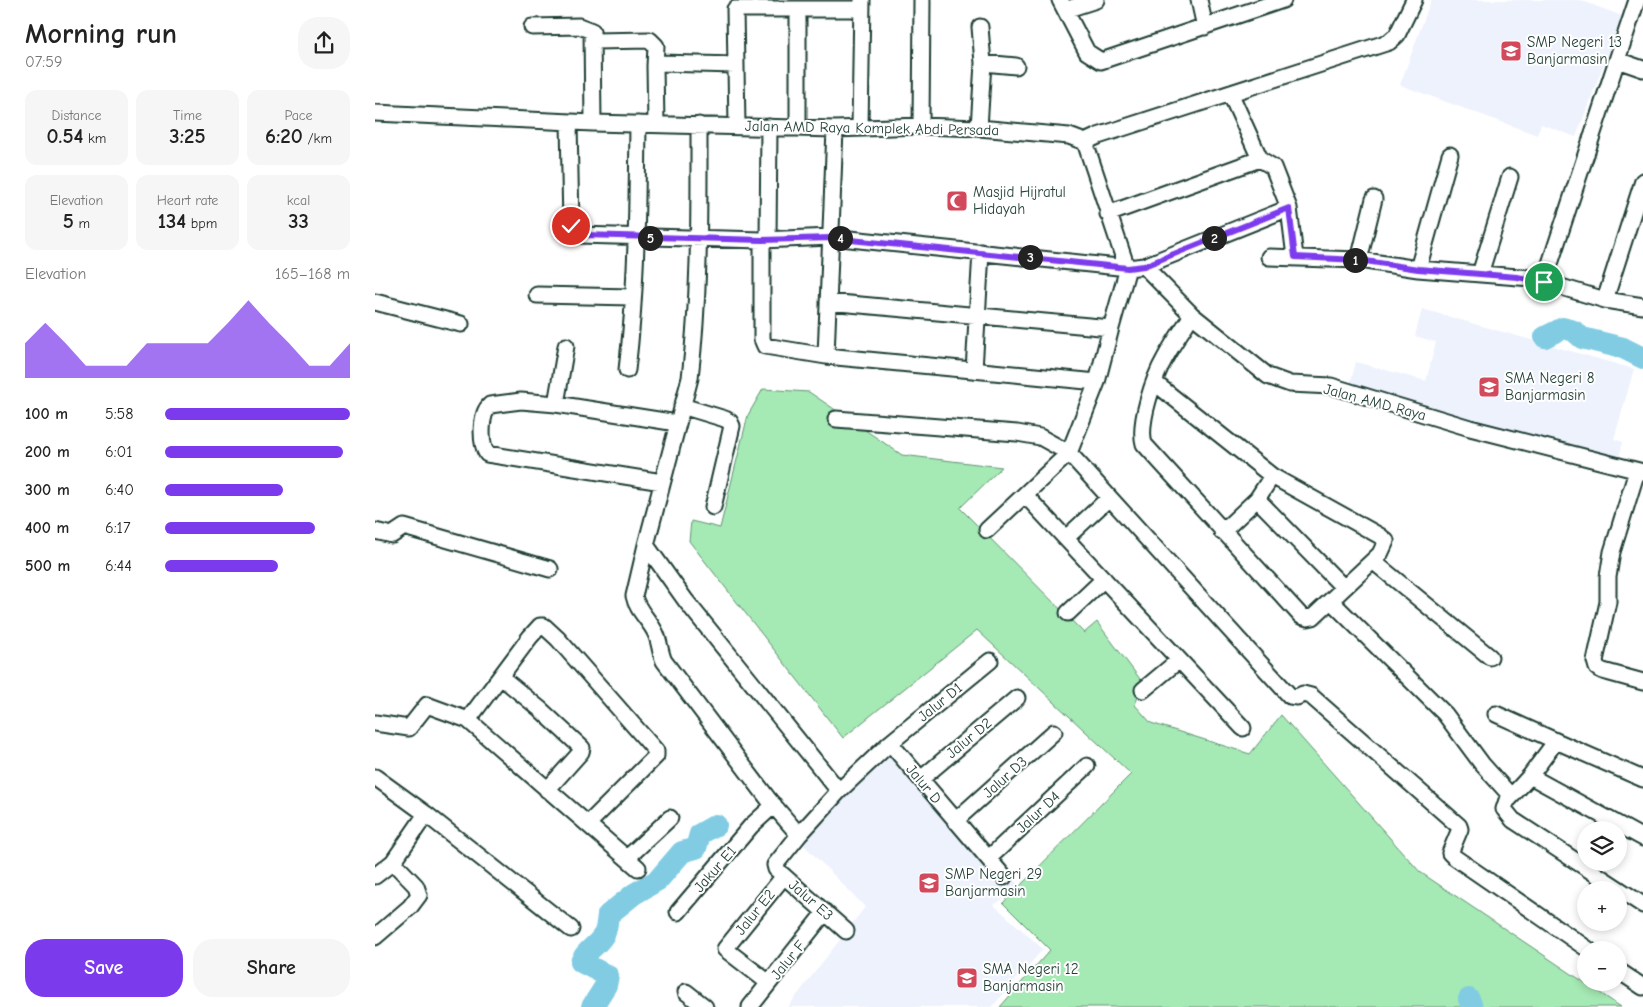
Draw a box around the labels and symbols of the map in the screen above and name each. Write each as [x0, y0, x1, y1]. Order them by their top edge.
place label: SMP Negeri 13 Banjarmasin [1527, 33, 1622, 68]
school or university icon: SMP Negeri 13 Banjarmasin [1499, 39, 1523, 63]
street label: Jalan AMD Raya Komplek Abdi Persada [745, 117, 999, 139]
place label: Masjid Hijratul Hidayah [973, 183, 1066, 218]
mosque icon: Masjid Hijratul Hidayah [945, 189, 969, 213]
pin [550, 205, 592, 247]
pin: 5 [637, 226, 663, 250]
pin: 4 [827, 226, 853, 250]
pin: 2 [1201, 226, 1227, 250]
pin: 3 [1017, 244, 1043, 270]
pin: 1 [1343, 248, 1367, 272]
pin [1523, 261, 1565, 303]
place label: SMA Negeri 8 Banjarmasin [1505, 369, 1595, 404]
school or university icon: SMA Negeri 8 Banjarmasin [1477, 375, 1501, 399]
street label: Jalan AMD Raya [1322, 380, 1428, 424]
street label: Jalur D1 [914, 679, 966, 725]
street label: Jalur D2 [943, 714, 995, 762]
street label: Jalur D3 [979, 752, 1031, 802]
street label: Jalur D [902, 761, 946, 807]
street label: Jalur D4 [1012, 787, 1064, 837]
street label: Jakur E1 [690, 842, 740, 896]
place label: SMP Negeri 29 Banjarmasin [945, 865, 1042, 900]
school or university icon: SMP Negeri 29 Banjarmasin [917, 871, 941, 895]
street label: Jalur E3 [785, 876, 837, 924]
street label: Jalur E2 [731, 886, 779, 938]
street label: Jalur F [767, 937, 809, 983]
place label: SMA Negeri 12 Banjarmasin [983, 960, 1079, 995]
school or university icon: SMA Negeri 12 Banjarmasin [955, 966, 979, 990]

